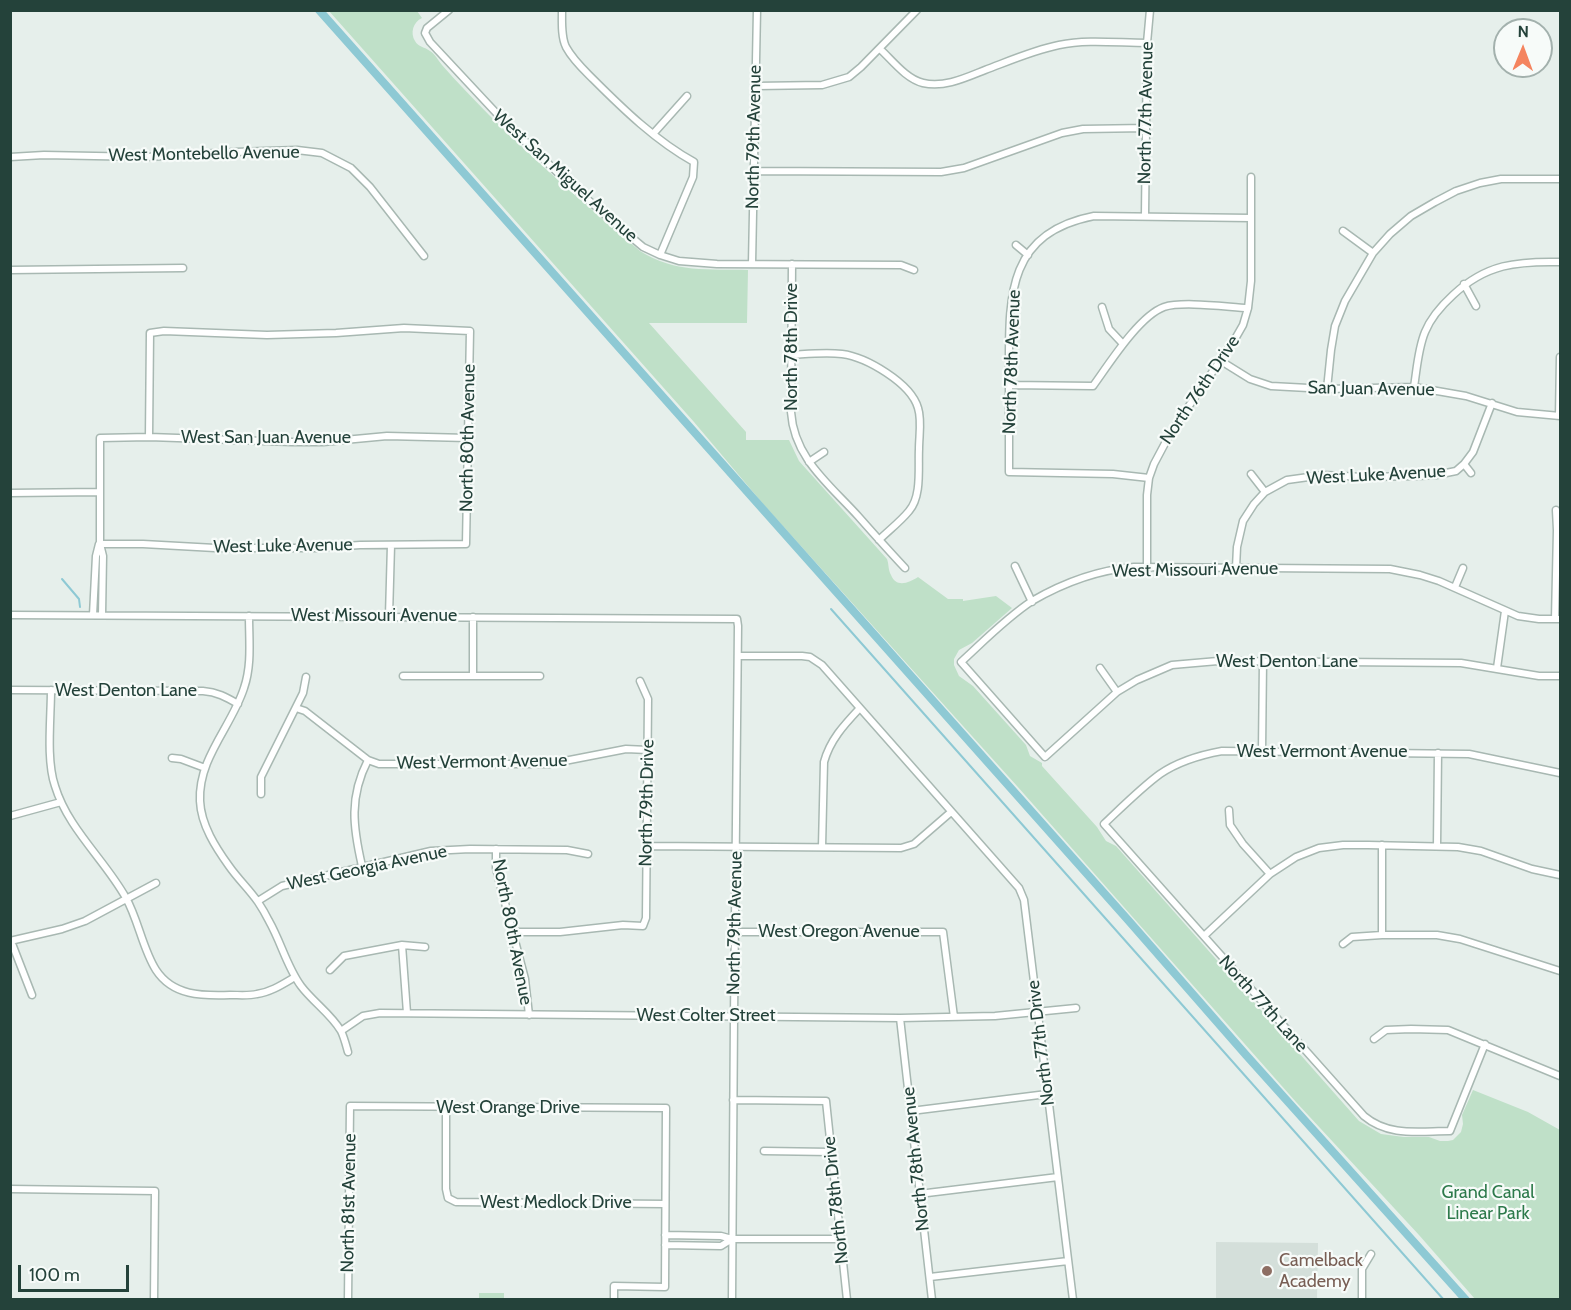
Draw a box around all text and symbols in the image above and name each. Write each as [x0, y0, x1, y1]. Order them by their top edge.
north arrow [1493, 18, 1553, 78]
text: N [1517, 22, 1529, 41]
street label: North 77th Avenue [1134, 41, 1158, 185]
street label: North 79th Avenue [742, 65, 766, 209]
street label: West San Miguel Avenue [488, 105, 642, 247]
street label: West Montebello Avenue [108, 142, 300, 166]
street label: North 78th Drive [781, 283, 803, 411]
street label: North 78th Avenue [999, 289, 1025, 435]
street label: North 76th Drive [1156, 331, 1244, 449]
street label: North 80th Avenue [456, 364, 480, 512]
street label: San Juan Avenue [1307, 377, 1435, 401]
street label: West San Juan Avenue [181, 427, 351, 449]
street label: West Luke Avenue [1306, 461, 1446, 489]
street label: West Luke Avenue [213, 534, 353, 558]
street label: West Missouri Avenue [1112, 558, 1278, 582]
street label: West Missouri Avenue [291, 605, 457, 627]
street label: West Denton Lane [1216, 651, 1358, 673]
street label: West Denton Lane [55, 680, 197, 702]
street label: North 79th Drive [635, 739, 659, 867]
street label: West Vermont Avenue [1237, 741, 1407, 763]
street label: West Vermont Avenue [396, 750, 568, 774]
street label: West Georgia Avenue [285, 841, 449, 895]
street label: North 79th Avenue [723, 851, 747, 995]
street label: North 80th Avenue [487, 857, 537, 1007]
street label: West Oregon Avenue [758, 921, 920, 943]
street label: North 77th Lane [1214, 951, 1312, 1057]
street label: North 77th Drive [1023, 979, 1059, 1107]
street label: West Colter Street [636, 1005, 776, 1027]
street label: North 78th Avenue [898, 1086, 934, 1232]
street label: West Orange Drive [436, 1097, 580, 1119]
street label: North 81st Avenue [337, 1133, 361, 1273]
street label: North 78th Drive [819, 1135, 853, 1265]
park label: Grand Canal Linear Park [1442, 1182, 1534, 1224]
street label: West Medlock Drive [480, 1192, 632, 1214]
place label: Camelback Academy [1279, 1250, 1363, 1292]
scale bar [21, 1253, 132, 1291]
text: 100 m [29, 1264, 80, 1286]
marker: Camelback Academy [1260, 1264, 1274, 1278]

